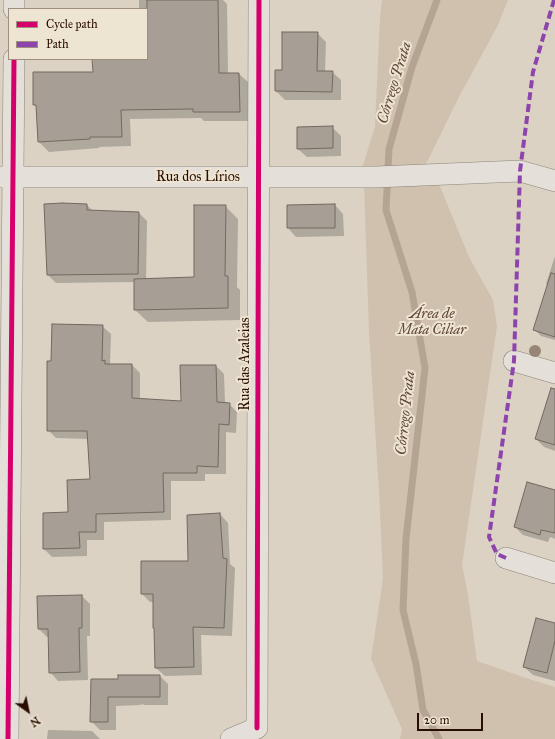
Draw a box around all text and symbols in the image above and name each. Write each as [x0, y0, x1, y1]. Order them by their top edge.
legend [8, 8, 148, 60]
text: Cycle path [46, 17, 98, 31]
text: Path [46, 37, 69, 51]
water label: Córrego Prata [374, 40, 416, 126]
street label: Rua dos Lírios [156, 170, 240, 186]
park label: Área de Mata Ciliar [398, 307, 466, 340]
street label: Rua das Azaleias [238, 317, 254, 411]
water label: Córrego Prata [393, 370, 419, 456]
north arrow [8, 691, 48, 731]
scale bar [419, 705, 485, 731]
text: N [27, 713, 42, 729]
text: 20 m [424, 713, 450, 727]

